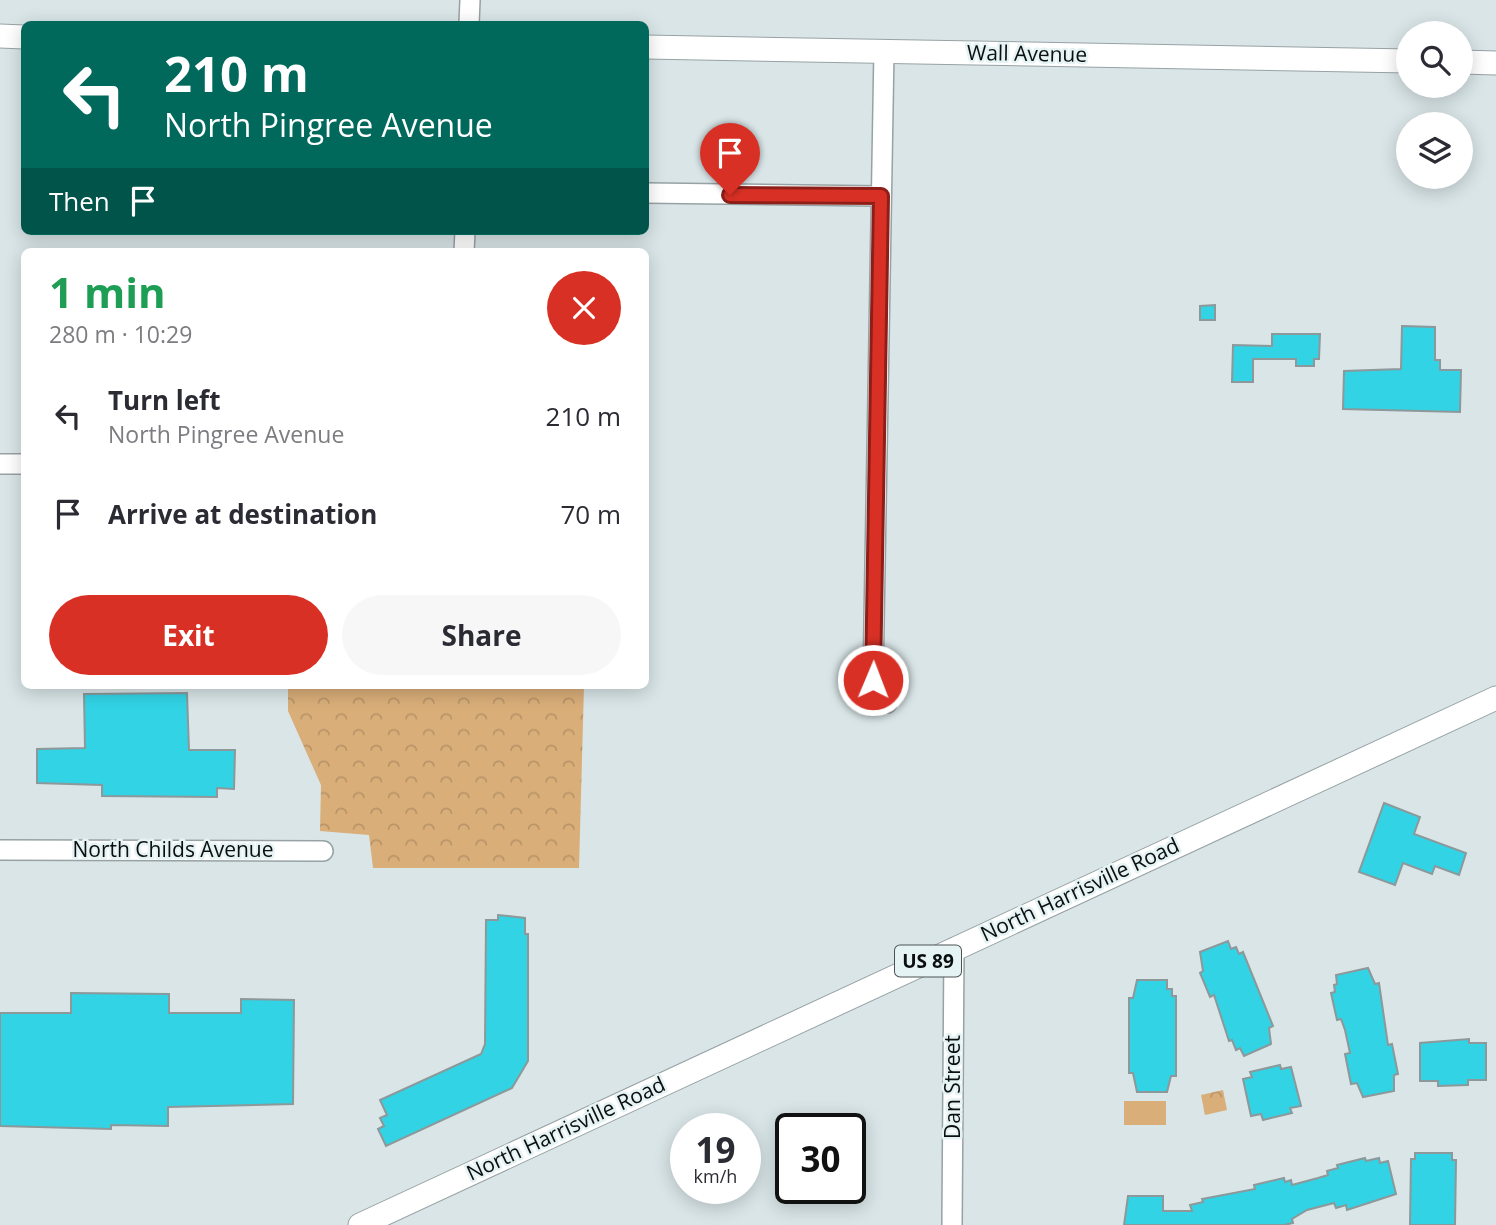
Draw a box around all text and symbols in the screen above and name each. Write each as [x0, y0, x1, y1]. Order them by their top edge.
map controls [1396, 21, 1473, 189]
button: search [1396, 21, 1473, 98]
street label: Wall Avenue [967, 38, 1087, 68]
text: 210 m [164, 40, 309, 106]
icon: left [49, 49, 140, 140]
text: North Pingree Avenue [164, 103, 493, 146]
button: layers [1396, 112, 1473, 189]
pin [700, 123, 760, 195]
icon: arrive [711, 134, 749, 172]
icon: arrive [124, 182, 162, 220]
text: Then [49, 183, 110, 219]
text: 1 min [49, 263, 166, 320]
button: close [547, 271, 621, 345]
text: 280 m · 10:29 [49, 318, 192, 350]
text: Turn left [108, 382, 220, 418]
icon: left [49, 397, 87, 435]
text: 210 m [546, 398, 621, 434]
text: North Pingree Avenue [108, 418, 344, 450]
icon: arrive [49, 495, 87, 533]
text: Arrive at destination [108, 496, 377, 532]
text: 70 m [560, 496, 621, 532]
button: Exit [49, 595, 328, 675]
button: Share [342, 595, 621, 675]
position arrow [836, 643, 910, 717]
street label: North Harrisville Road [976, 831, 1183, 947]
street label: North Childs Avenue [73, 835, 273, 863]
road number: US 89 [895, 945, 961, 976]
street label: Dan Street [938, 1035, 966, 1139]
street label: North Harrisville Road [462, 1070, 669, 1186]
speed limit sign: 30 [775, 1113, 866, 1204]
text: 19 [695, 1126, 736, 1173]
text: km/h [694, 1164, 737, 1188]

